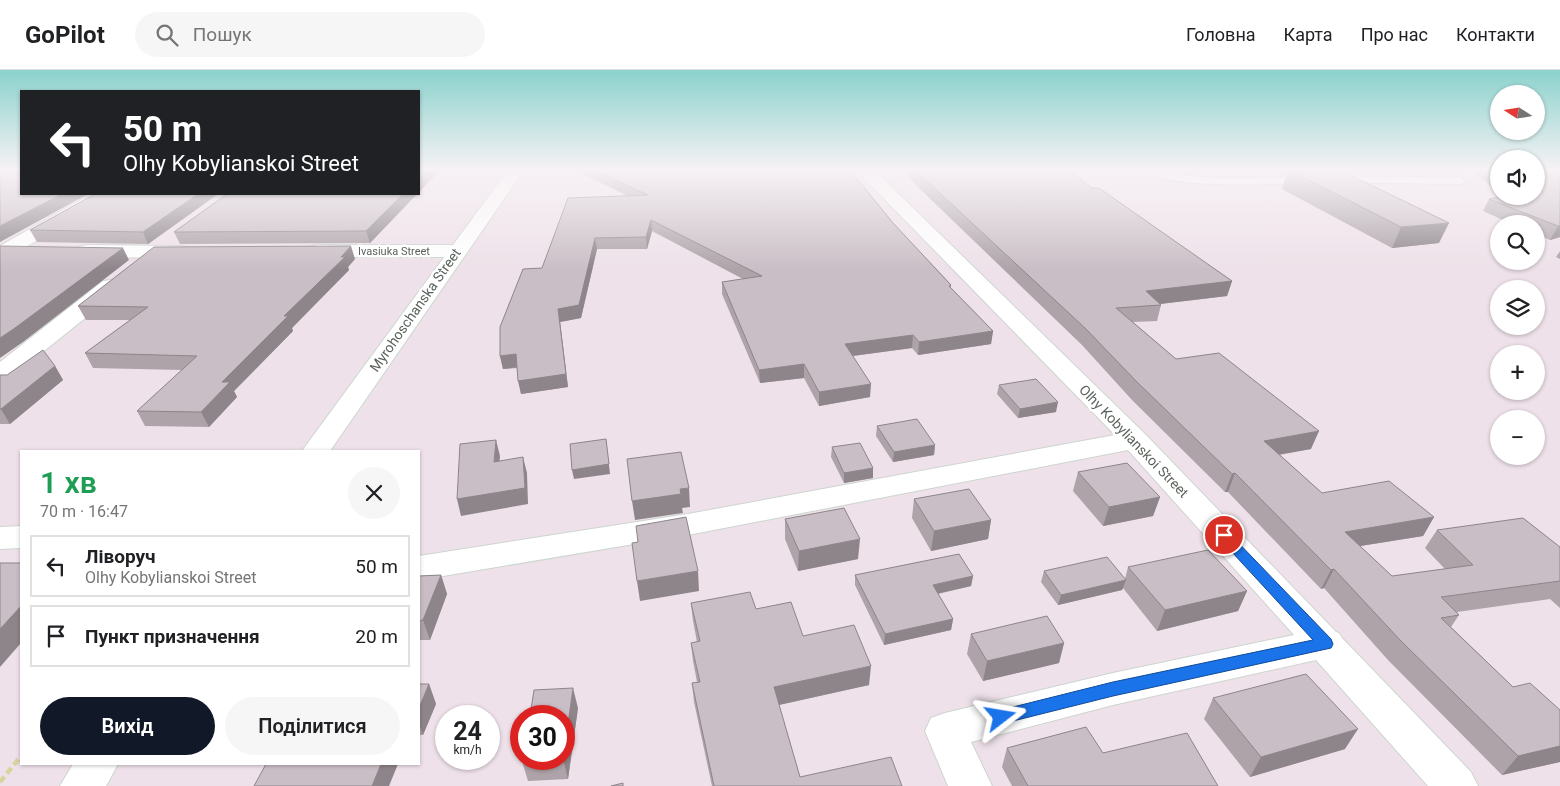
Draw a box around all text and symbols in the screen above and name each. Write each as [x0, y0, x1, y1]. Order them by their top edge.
search box [135, 12, 485, 57]
text: GoPilot [25, 21, 105, 49]
icon: search [153, 21, 181, 49]
text: Пошук [193, 23, 252, 46]
text: Головна [1186, 24, 1256, 45]
text: Карта [1284, 24, 1333, 45]
text: Про нас [1361, 24, 1428, 45]
text: Контакти [1456, 24, 1535, 45]
north arrow [1490, 85, 1545, 140]
map controls [1490, 85, 1545, 465]
text: 50 m [123, 109, 202, 150]
icon: left [40, 110, 105, 175]
button: sound [1490, 150, 1545, 205]
text: Olhy Kobylianskoi Street [123, 151, 359, 176]
button: search [1490, 215, 1545, 270]
street label: Ivasiuka Street [358, 245, 430, 258]
street label: Myrohoschanska Street [366, 245, 464, 375]
button: layers [1490, 280, 1545, 335]
button: + [1490, 345, 1545, 400]
street label: Olhy Kobylianskoi Street [1076, 381, 1192, 501]
button: − [1490, 410, 1545, 465]
text: 1 хв [40, 465, 97, 500]
button: close [348, 467, 400, 519]
text: 70 m · 16:47 [40, 502, 128, 521]
pin [1203, 514, 1245, 556]
icon: arrive [1210, 521, 1238, 549]
text: Ліворуч [85, 545, 156, 568]
icon: left [42, 552, 70, 580]
text: 50 m [355, 555, 398, 578]
text: Olhy Kobylianskoi Street [85, 568, 257, 587]
icon: arrive [42, 622, 70, 650]
text: Пункт призначення [85, 625, 260, 648]
text: 20 m [355, 625, 398, 648]
position arrow [974, 690, 1026, 742]
button: Вихід [40, 697, 215, 755]
button: Поділитися [225, 697, 400, 755]
speed limit sign: 30 [510, 705, 575, 770]
text: 24 [453, 717, 482, 746]
text: km/h [453, 743, 482, 757]

